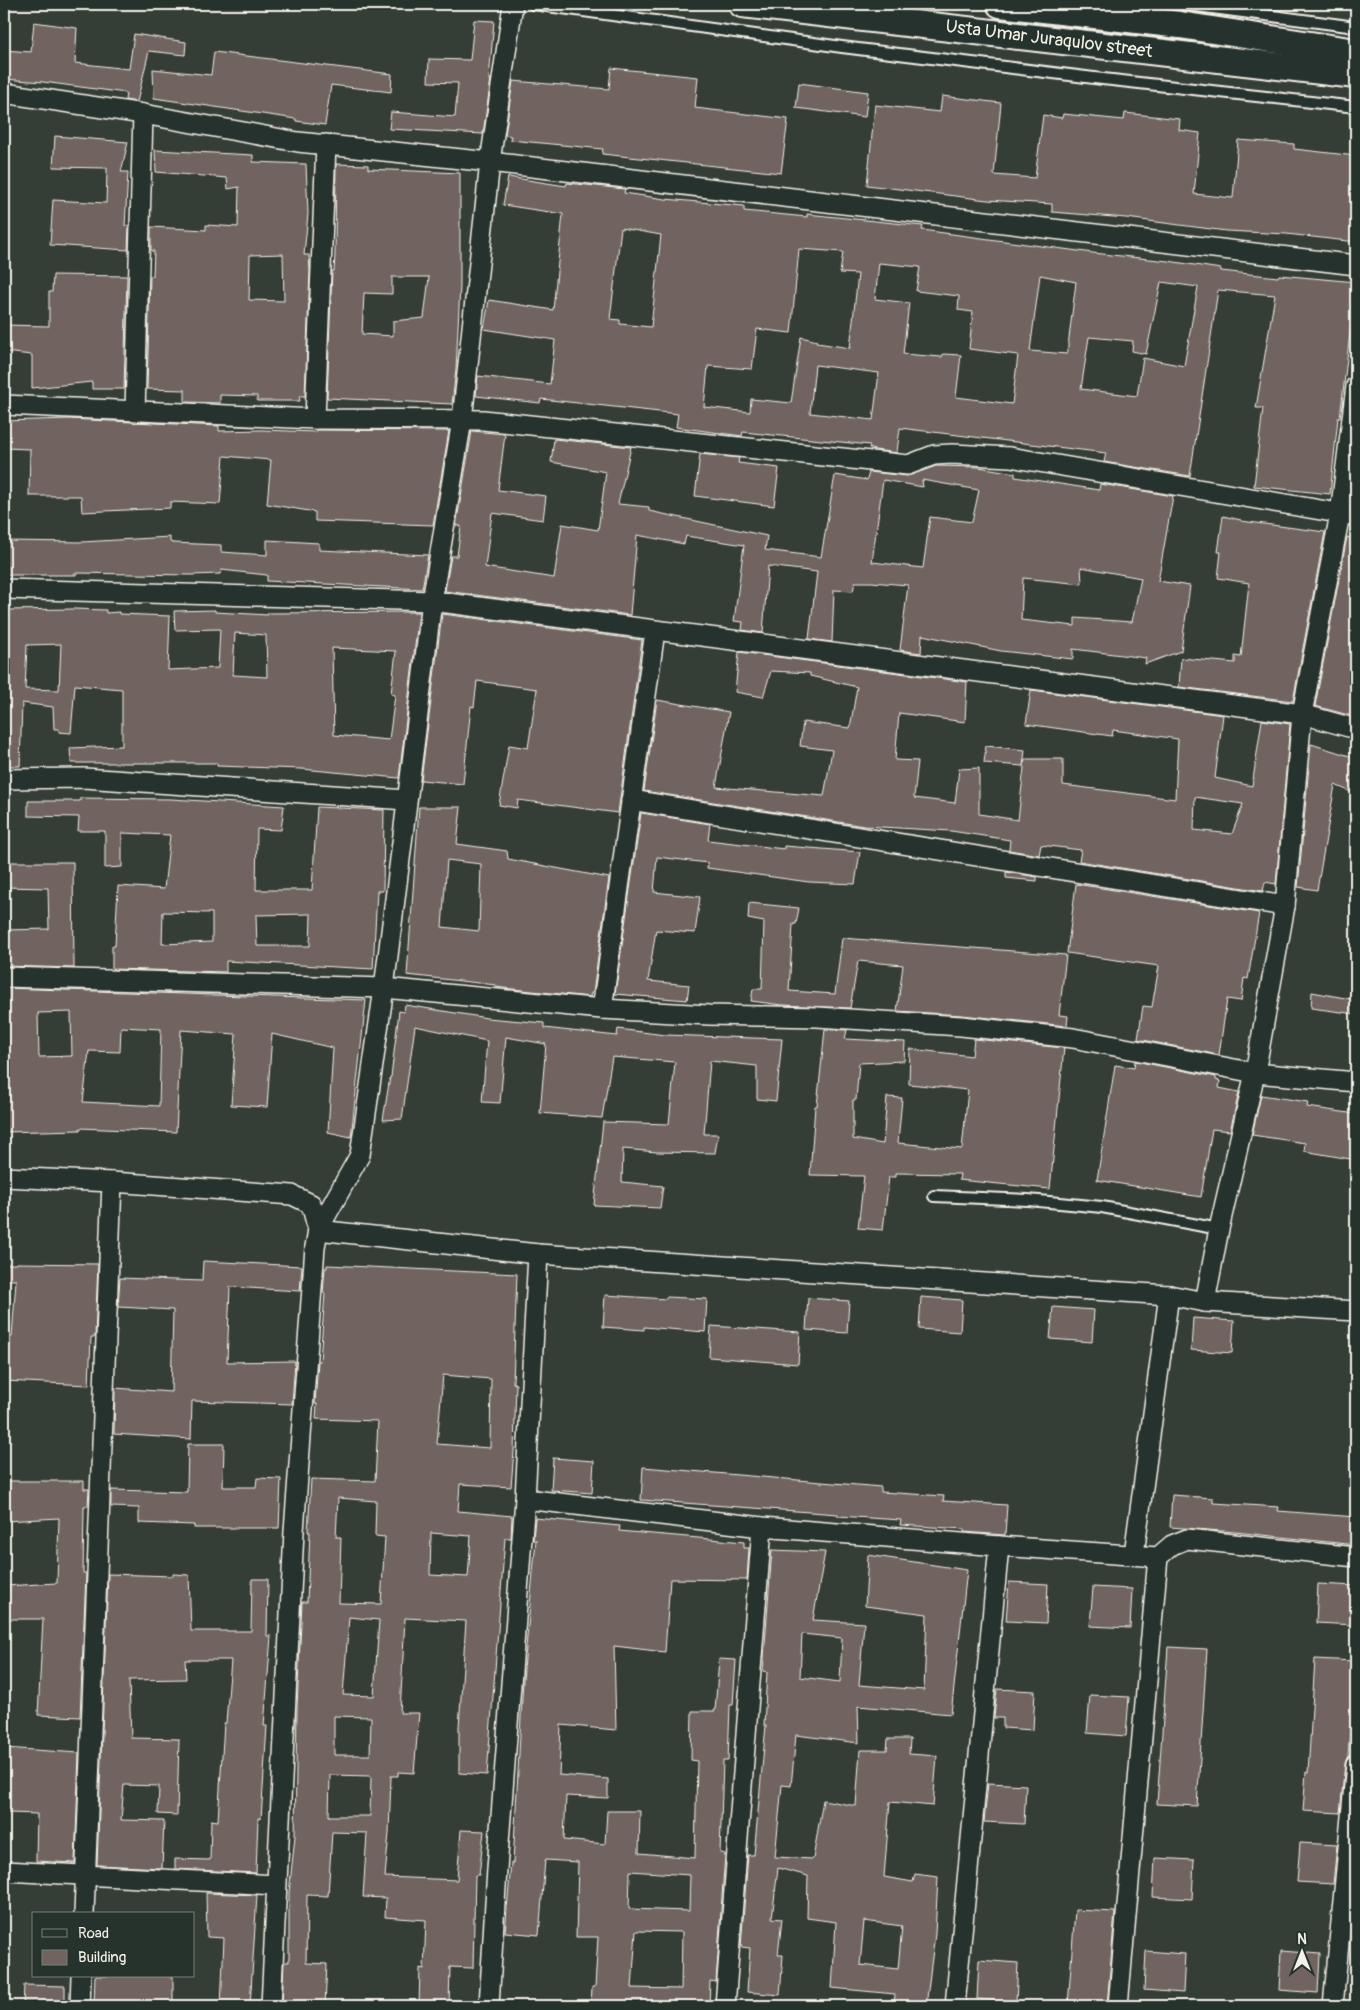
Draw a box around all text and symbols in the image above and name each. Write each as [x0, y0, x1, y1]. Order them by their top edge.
street label: Usta Umar Juraqulov street [944, 15, 1155, 63]
legend [32, 1912, 195, 1978]
text: Road [78, 1924, 109, 1943]
north arrow [1278, 1928, 1328, 1978]
text: N [1297, 1931, 1307, 1948]
text: Building [78, 1948, 126, 1967]

